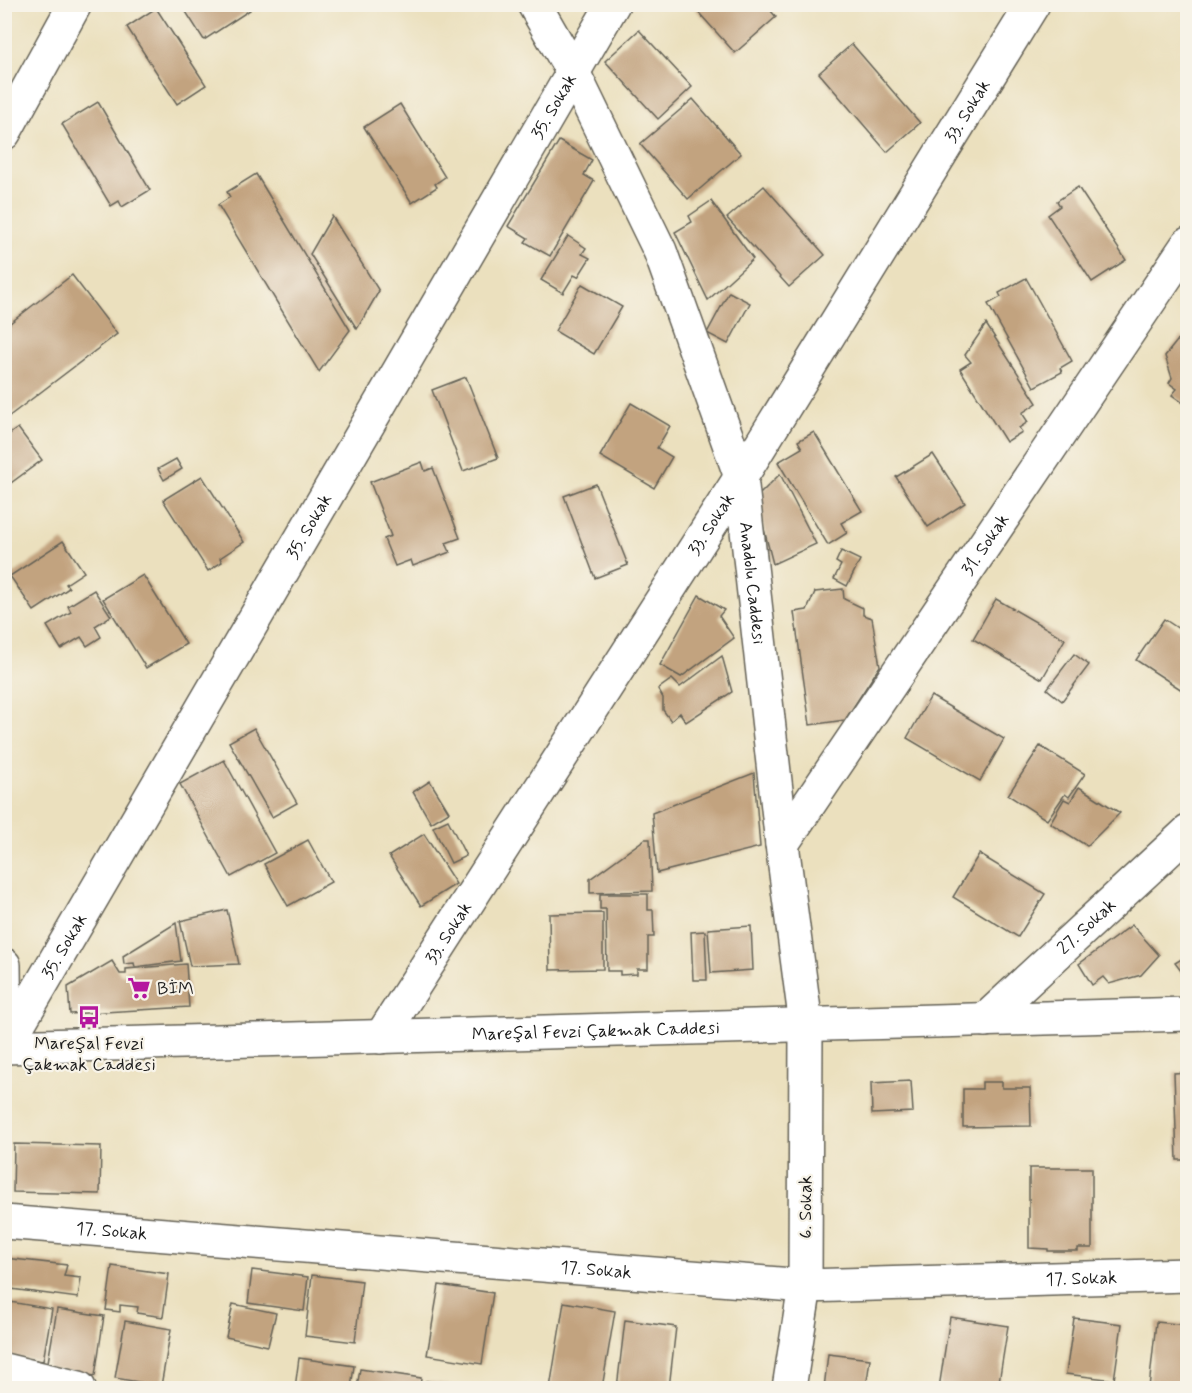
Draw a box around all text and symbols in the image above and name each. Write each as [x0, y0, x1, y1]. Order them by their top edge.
street label: 35. Sokak [526, 70, 583, 144]
street label: 33. Sokak [939, 75, 996, 147]
street label: 33. Sokak [683, 488, 741, 560]
street label: 35. Sokak [281, 489, 338, 564]
street label: 31. Sokak [956, 509, 1015, 581]
street label: Anadolu Caddesi [733, 520, 771, 646]
street label: 27. Sokak [1052, 894, 1122, 960]
street label: 33. Sokak [420, 897, 478, 969]
street label: 35. Sokak [36, 909, 93, 984]
supermarket icon: BİM [126, 975, 152, 1001]
place label: BİM [157, 977, 194, 1001]
bus stop icon: Mareşal Fevzi Çakmak Caddesi [76, 1004, 102, 1030]
street label: Mareşal Fevzi Çakmak Caddesi [472, 1016, 720, 1047]
place label: Mareşal Fevzi Çakmak Caddesi [22, 1032, 156, 1077]
street label: 6. Sokak [794, 1175, 818, 1239]
street label: 17. Sokak [75, 1217, 148, 1246]
street label: 17. Sokak [560, 1256, 633, 1285]
street label: 17. Sokak [1045, 1266, 1117, 1292]

